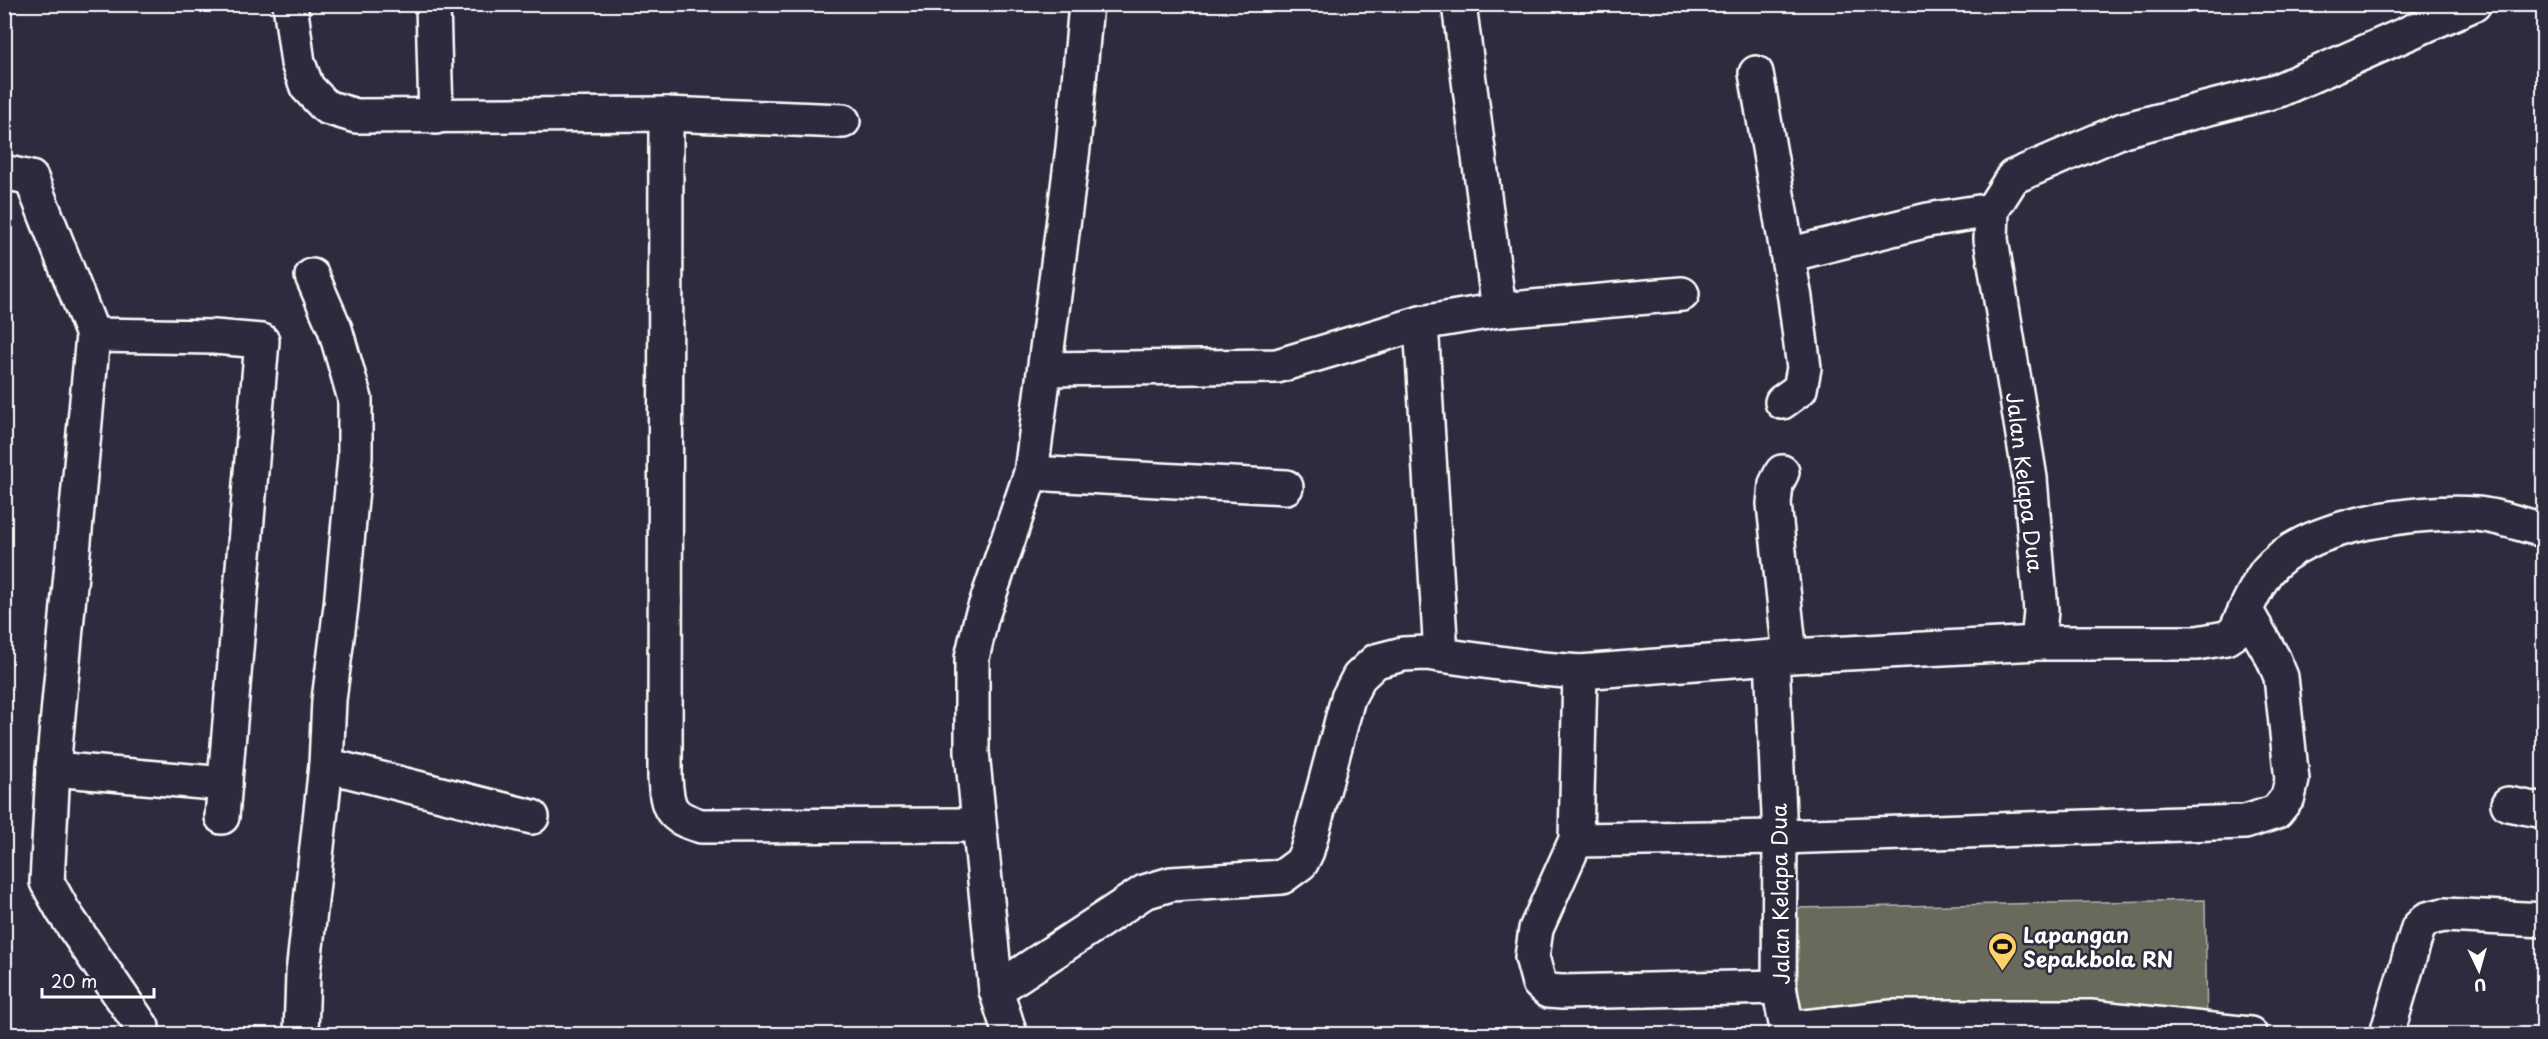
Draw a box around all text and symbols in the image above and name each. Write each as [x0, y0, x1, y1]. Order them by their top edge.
street label: Jalan Kelapa Dua [1999, 390, 2053, 574]
street label: Jalan Kelapa Dua [1761, 803, 1797, 985]
place label: Lapangan Sepakbola RN [2023, 918, 2173, 974]
sports icon: Lapangan Sepakbola RN [1986, 930, 2018, 972]
north arrow [2449, 940, 2509, 1000]
scale bar [42, 961, 154, 999]
text: 20 m [51, 967, 97, 994]
text: U [2473, 973, 2488, 998]

